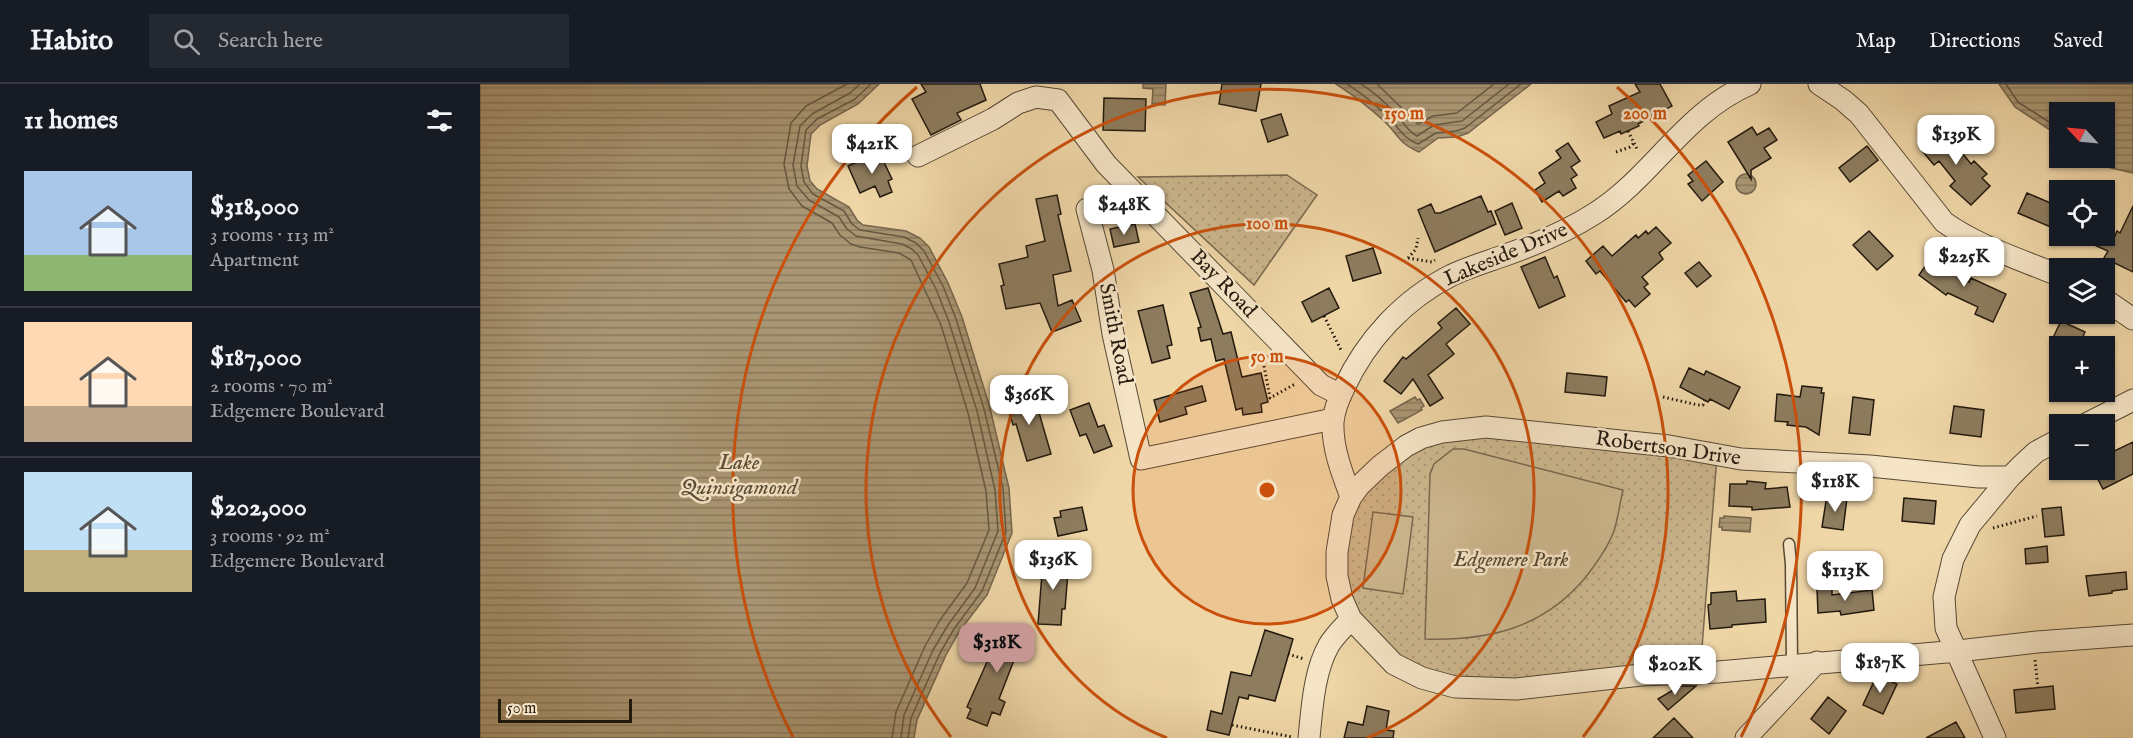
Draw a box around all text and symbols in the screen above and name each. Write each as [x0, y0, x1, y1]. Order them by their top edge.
search box [149, 14, 569, 68]
text: Habito [30, 24, 113, 59]
icon: search [170, 25, 203, 58]
text: Search here [218, 27, 323, 55]
text: Map [1856, 28, 1896, 55]
text: Directions [1929, 28, 2020, 55]
text: Saved [2053, 28, 2103, 55]
north arrow [2049, 102, 2115, 168]
map controls [2049, 102, 2115, 480]
text: 150 m [1384, 103, 1424, 126]
text: 200 m [1623, 103, 1667, 126]
text: 11 homes [24, 104, 118, 137]
icon: filters [423, 104, 456, 137]
pin: $139K [1914, 115, 1998, 166]
text: $139K [1931, 122, 1981, 147]
pin: $421K [830, 124, 914, 175]
text: $421K [846, 131, 898, 156]
button: locate [2049, 180, 2115, 246]
pin: $248K [1082, 185, 1166, 236]
text: $318,000 [210, 190, 299, 223]
text: $248K [1098, 192, 1150, 217]
icon: home [72, 195, 144, 267]
text: 100 m [1246, 213, 1288, 236]
street label: Lakeside Drive [1440, 217, 1572, 293]
text: 3 rooms · 113 m² [210, 223, 334, 248]
pin: $225K [1922, 237, 2006, 288]
street label: Bay Road [1184, 244, 1263, 325]
text: $225K [1938, 244, 1990, 269]
text: Apartment [210, 248, 299, 273]
button: layers [2049, 258, 2115, 324]
street label: Smith Road [1092, 281, 1138, 388]
button: + [2049, 336, 2115, 402]
text: $187,000 [210, 341, 302, 374]
icon: home [72, 346, 144, 418]
text: 50 m [1250, 346, 1284, 369]
text: 2 rooms · 70 m² [210, 374, 333, 399]
pin: $366K [987, 375, 1071, 426]
text: $366K [1004, 382, 1054, 407]
text: Edgemere Boulevard [210, 399, 384, 424]
button: − [2049, 414, 2115, 480]
street label: Robertson Drive [1594, 425, 1743, 473]
water label: Lake Quinsigamond [681, 449, 799, 502]
pin: $118K [1793, 462, 1877, 513]
text: $118K [1811, 469, 1859, 494]
centre of rings [1257, 480, 1277, 500]
text: $202,000 [210, 491, 307, 524]
icon: home [72, 496, 144, 568]
text: 3 rooms · 92 m² [210, 524, 330, 549]
pin: $136K [1011, 540, 1095, 591]
text: $136K [1029, 547, 1077, 572]
park label: Edgemere Park [1453, 547, 1569, 574]
text: Edgemere Boulevard [210, 549, 384, 574]
pin: $113K [1803, 551, 1887, 602]
text: $113K [1821, 558, 1869, 583]
pin: $318K [955, 623, 1039, 674]
text: $318K [973, 630, 1021, 655]
pin: $187K [1838, 643, 1922, 694]
pin: $202K [1633, 645, 1717, 696]
text: $187K [1855, 650, 1905, 675]
text: $202K [1648, 652, 1702, 677]
scale bar [498, 696, 632, 724]
text: 50 m [507, 699, 536, 719]

